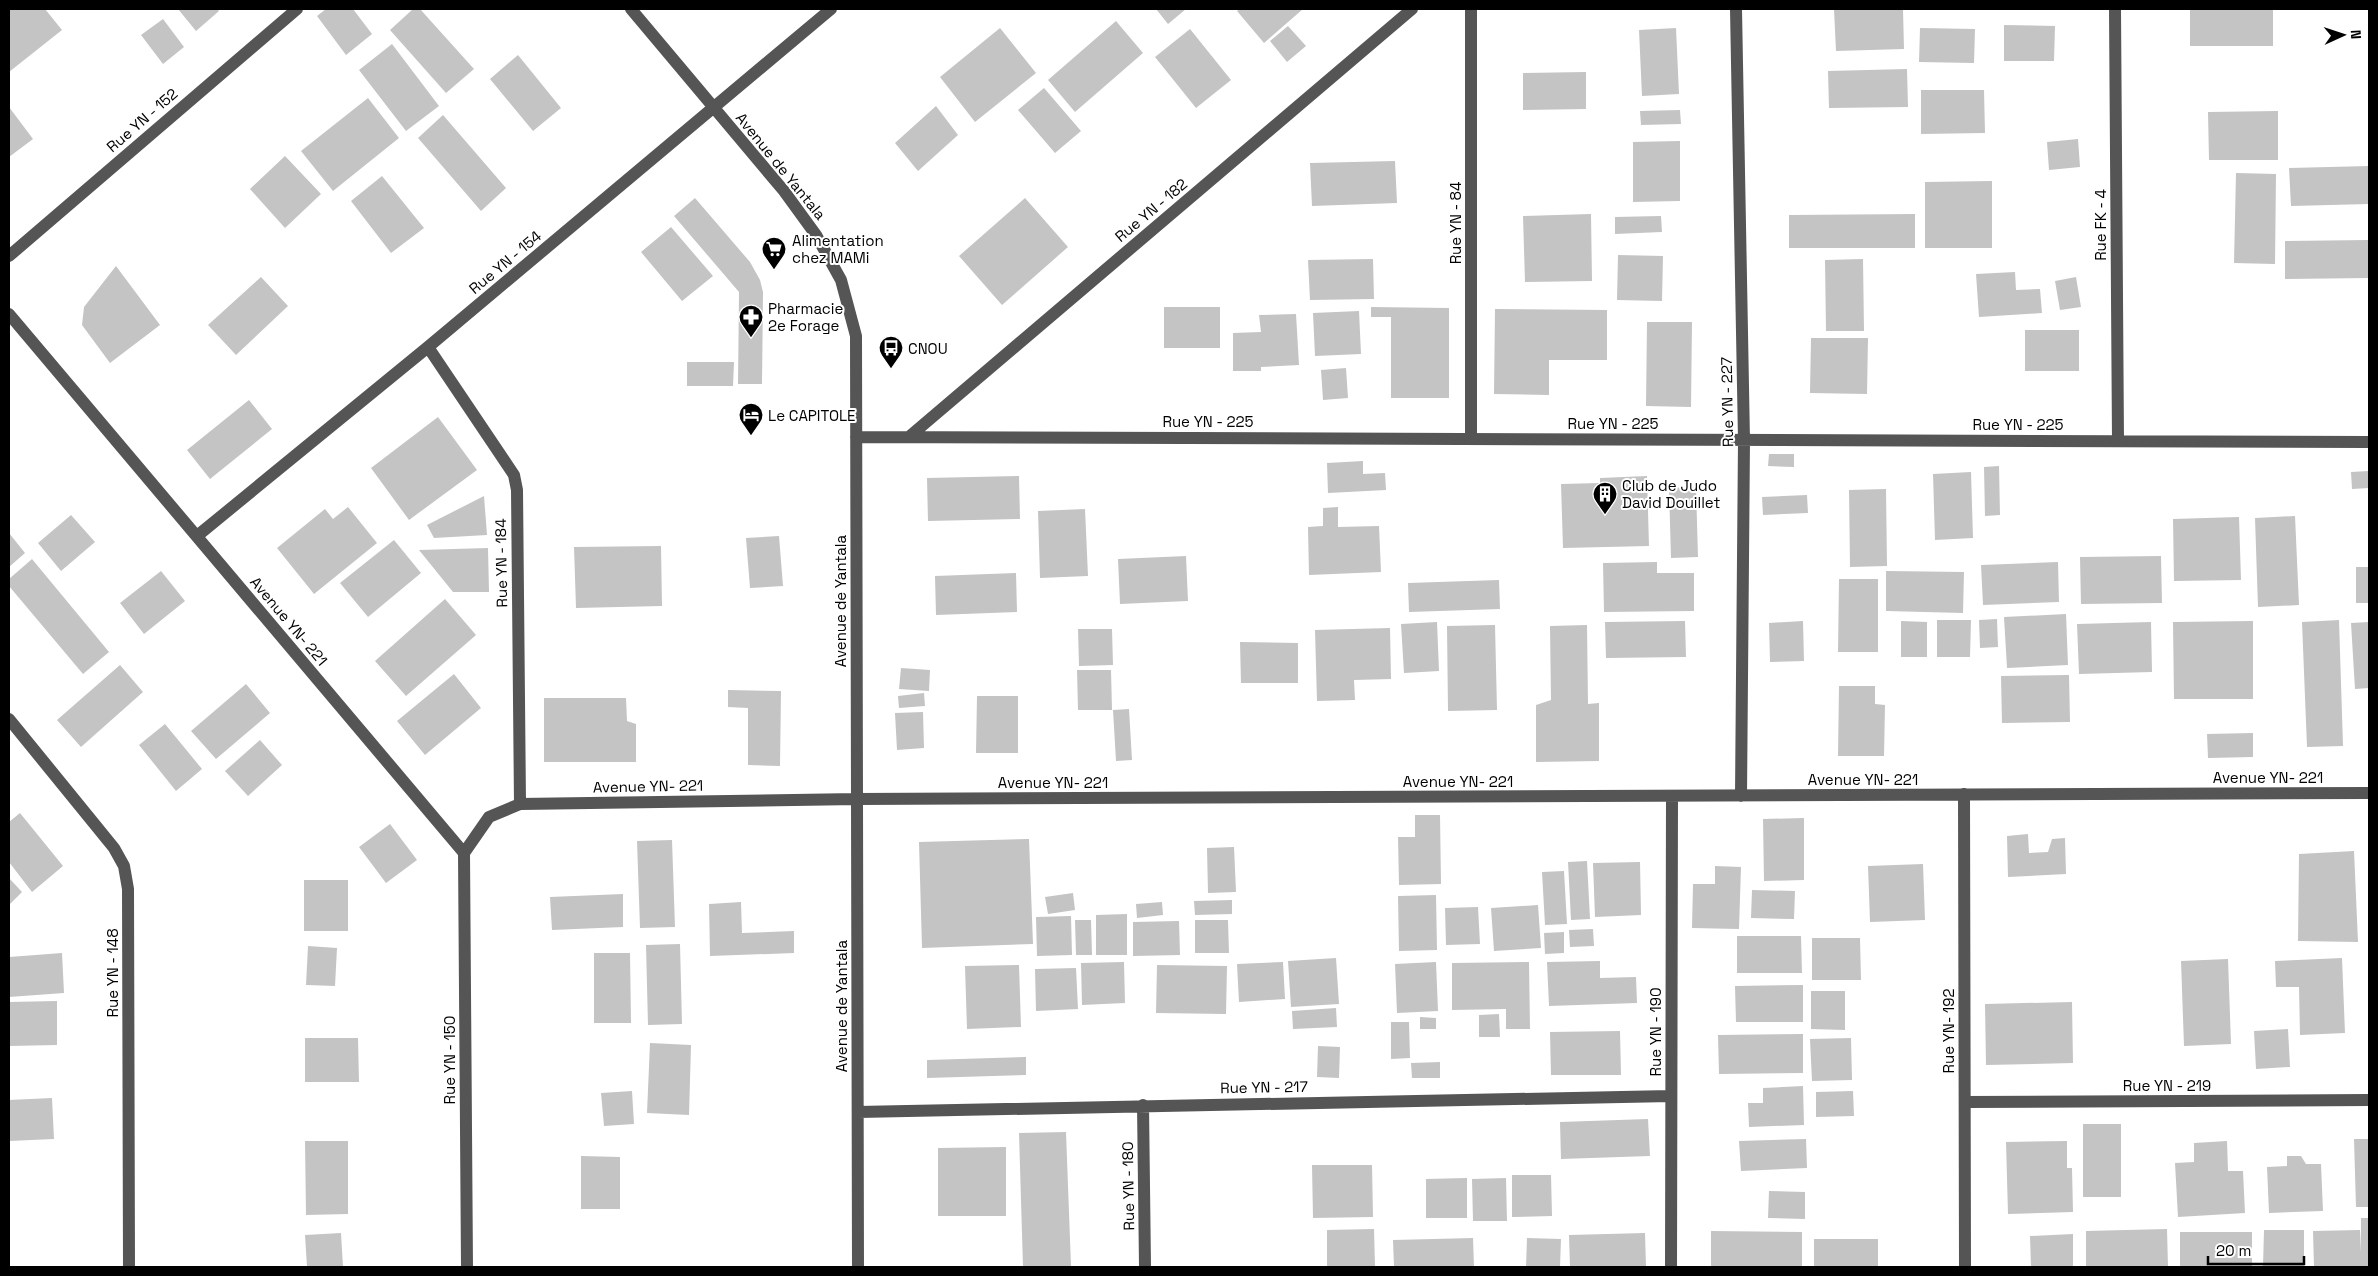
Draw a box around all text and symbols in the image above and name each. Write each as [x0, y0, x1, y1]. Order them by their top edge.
north arrow [2318, 10, 2368, 60]
text: N [2347, 29, 2365, 39]
street label: Rue YN - 152 [103, 84, 181, 156]
street label: Avenue de Yantala [732, 109, 830, 224]
street label: Rue YN - 182 [1111, 174, 1191, 246]
street label: Rue YN - 84 [1446, 182, 1465, 264]
street label: Rue FK - 4 [2091, 189, 2110, 261]
street label: Rue YN - 154 [465, 226, 545, 298]
place label: Alimentation chez MAMi [792, 231, 884, 267]
supermarket icon: Alimentation chez MAMi [761, 236, 787, 270]
place label: Pharmacie 2e Forage [768, 299, 843, 335]
pharmacy icon: Pharmacie 2e Forage [738, 304, 764, 338]
bus stop icon: CNOU [878, 335, 904, 369]
place label: CNOU [908, 339, 948, 358]
street label: Rue YN - 227 [1717, 357, 1737, 447]
hotel icon: Le CAPITOLE [738, 402, 764, 436]
place label: Le CAPITOLE [768, 406, 856, 425]
street label: Rue YN - 225 [1162, 412, 1254, 431]
street label: Rue YN - 225 [1567, 414, 1659, 433]
street label: Rue YN - 225 [1972, 415, 2064, 434]
place label: Club de Judo David Douillet [1622, 476, 1720, 512]
building icon: Club de Judo David Douillet [1592, 481, 1618, 515]
street label: Rue YN - 184 [491, 518, 511, 608]
street label: Avenue de Yantala [831, 534, 850, 667]
street label: Avenue YN- 221 [246, 573, 332, 669]
street label: Avenue YN- 221 [2213, 768, 2323, 787]
street label: Avenue YN- 221 [1808, 770, 1918, 789]
street label: Avenue YN- 221 [1403, 772, 1513, 791]
street label: Avenue YN- 221 [998, 773, 1108, 792]
street label: Avenue YN- 221 [593, 776, 703, 796]
street label: Rue YN - 148 [103, 929, 122, 1017]
street label: Avenue de Yantala [832, 939, 851, 1072]
street label: Rue YN - 190 [1646, 987, 1665, 1077]
street label: Rue YN- 192 [1939, 988, 1958, 1074]
street label: Rue YN - 150 [440, 1016, 459, 1104]
street label: Rue YN - 219 [2123, 1076, 2211, 1095]
street label: Rue YN - 217 [1220, 1077, 1308, 1097]
street label: Rue YN - 180 [1118, 1141, 1138, 1231]
scale bar [2208, 1234, 2304, 1266]
text: 20 m [2216, 1241, 2251, 1260]

